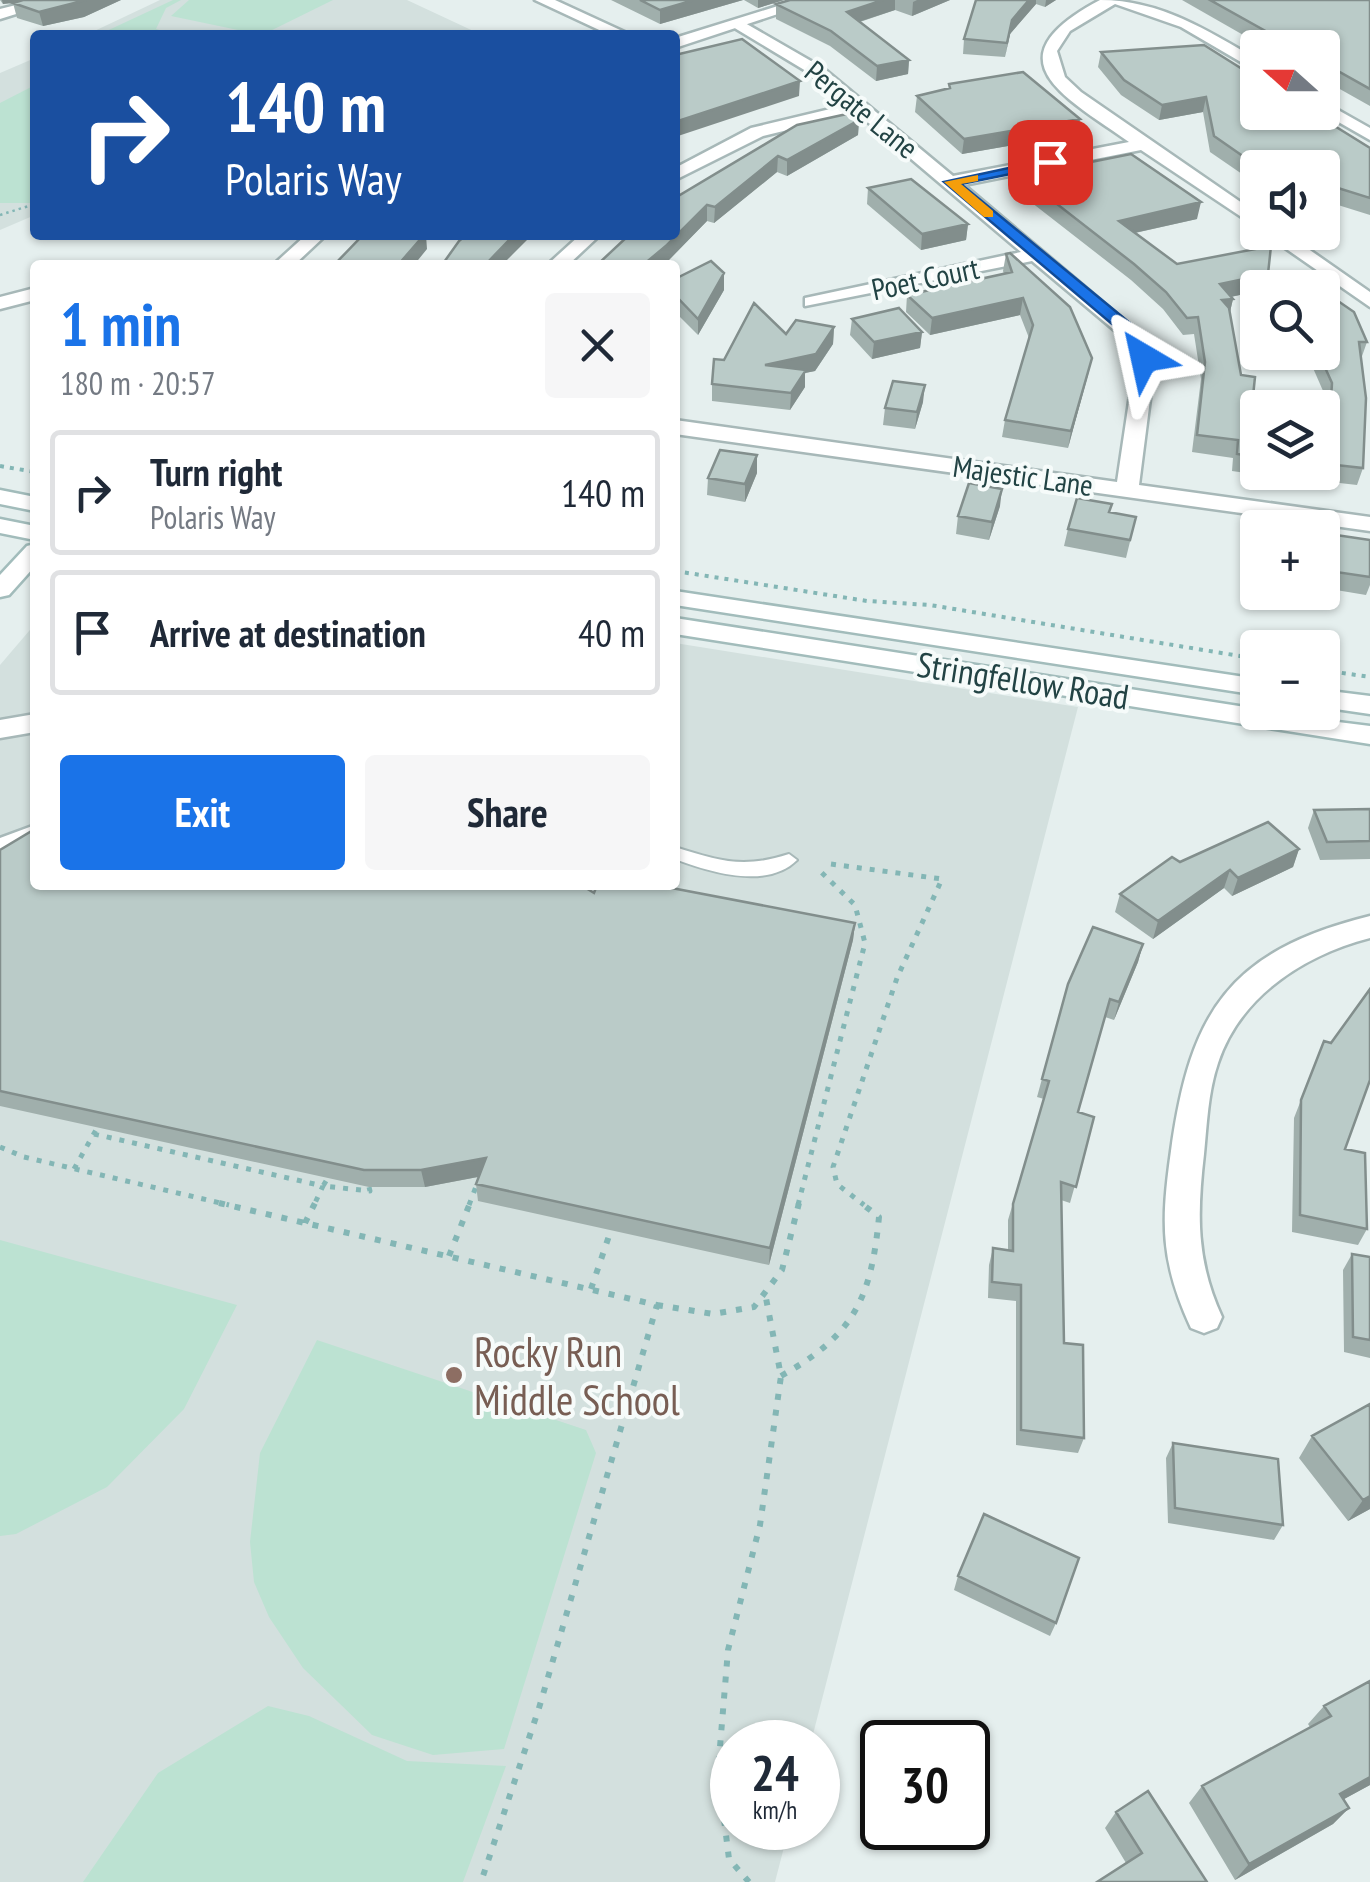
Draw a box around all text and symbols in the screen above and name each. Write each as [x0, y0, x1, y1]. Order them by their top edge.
north arrow [1240, 30, 1340, 130]
map controls [1240, 30, 1340, 730]
street label: Pergate Lane [797, 51, 927, 167]
text: 140 m [225, 61, 386, 151]
icon: right [60, 70, 190, 200]
pin [1008, 120, 1093, 205]
icon: arrive [1023, 135, 1078, 190]
text: Polaris Way [225, 149, 402, 207]
button: sound [1240, 150, 1340, 250]
street label: Poet Court [868, 247, 983, 308]
button: search [1240, 270, 1340, 370]
text: 1 min [60, 285, 181, 363]
button: close [545, 293, 650, 398]
position arrow [1092, 306, 1196, 410]
text: 180 m · 20:57 [60, 362, 215, 404]
button: layers [1240, 390, 1340, 490]
street label: Majestic Lane [951, 446, 1095, 504]
text: Turn right [150, 447, 282, 496]
icon: right [65, 465, 120, 520]
text: 140 m [561, 468, 645, 517]
text: Polaris Way [150, 496, 276, 538]
button: + [1240, 510, 1340, 610]
icon: arrive [65, 605, 120, 660]
text: Arrive at destination [150, 608, 426, 657]
text: 40 m [578, 608, 645, 657]
button: − [1240, 630, 1340, 730]
street label: Stringfellow Road [914, 641, 1132, 719]
button: Exit [60, 755, 345, 870]
button: Share [365, 755, 650, 870]
place label: Rocky Run Middle School [474, 1324, 680, 1427]
marker: Rocky Run Middle School [443, 1364, 465, 1386]
speed limit sign: 30 [860, 1720, 990, 1850]
text: 24 [751, 1740, 799, 1805]
text: km/h [753, 1794, 797, 1826]

